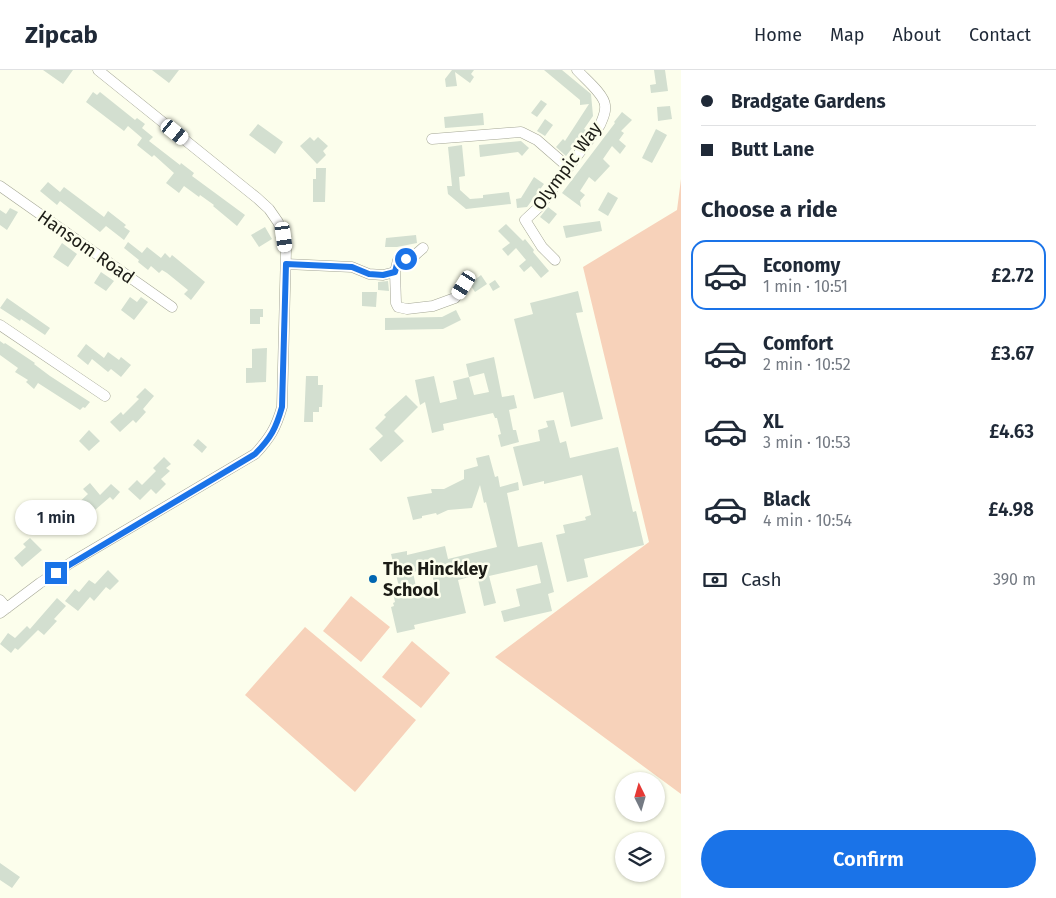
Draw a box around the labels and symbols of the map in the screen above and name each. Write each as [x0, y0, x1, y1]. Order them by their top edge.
car [158, 117, 191, 147]
street label: Olympic Way [528, 117, 606, 214]
street label: Hansom Road [33, 206, 139, 288]
car [274, 221, 293, 253]
route start [395, 248, 417, 270]
car [449, 268, 478, 302]
callout: 1 min [15, 500, 97, 536]
place label: The Hinckley School [383, 558, 488, 601]
route end [45, 562, 67, 584]
marker: The Hinckley School [367, 573, 379, 585]
north arrow [615, 772, 665, 822]

